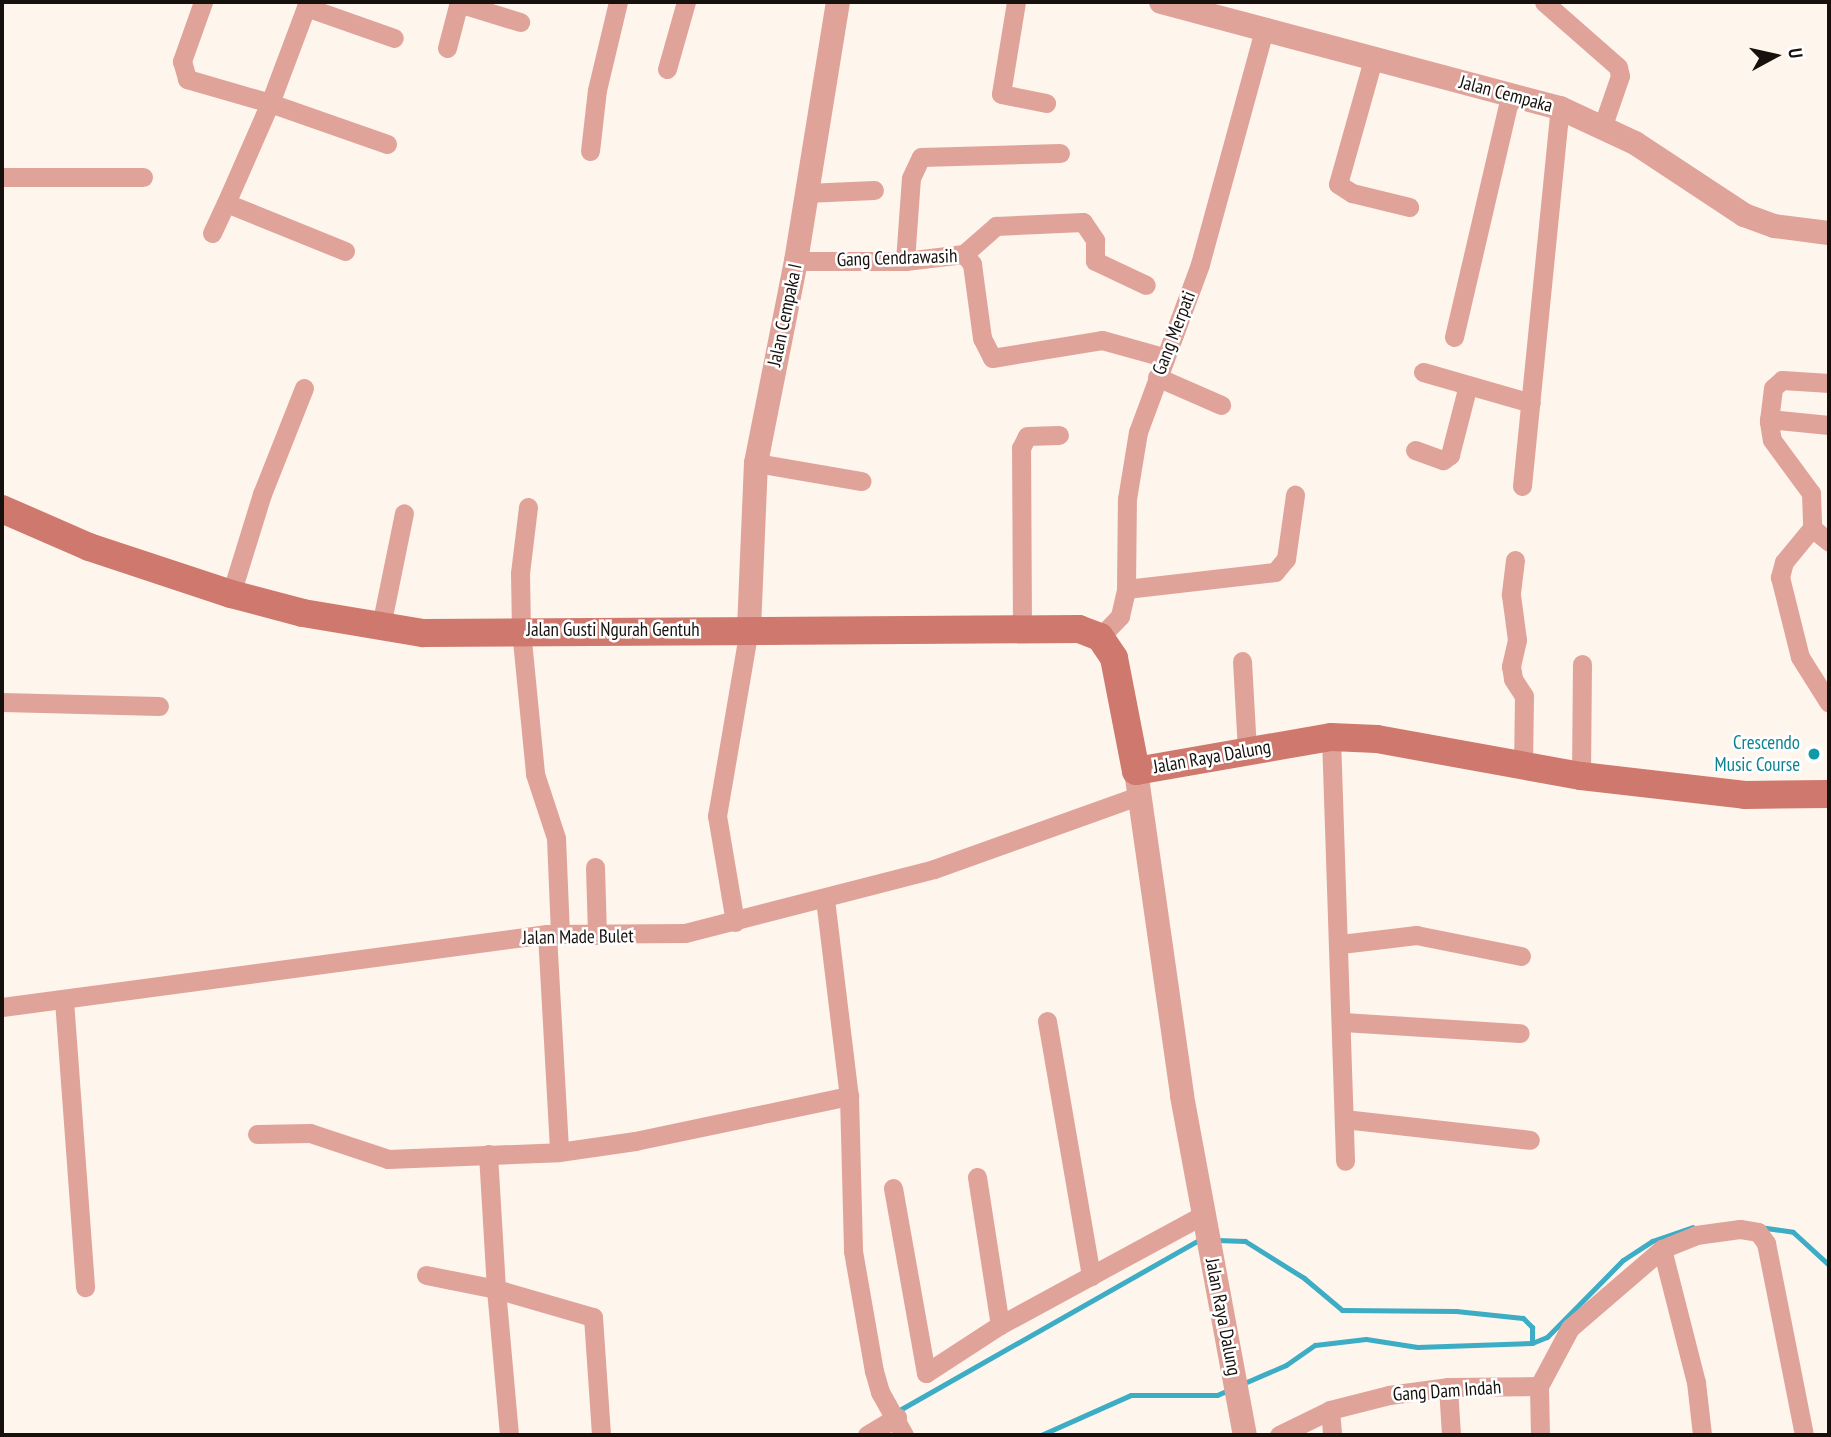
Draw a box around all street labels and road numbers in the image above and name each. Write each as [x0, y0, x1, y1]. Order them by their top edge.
street label: Jalan Cempaka [1457, 71, 1555, 117]
street label: Gang Cendrawasih [836, 245, 958, 271]
street label: Jalan Cempaka I [763, 262, 807, 368]
street label: Gang Merpati [1148, 288, 1200, 378]
street label: Jalan Gusti Ngurah Gentuh [526, 619, 700, 641]
street label: Jalan Raya Dalung [1151, 735, 1273, 779]
street label: Jalan Made Bulet [522, 925, 634, 949]
street label: Jalan Raya Dalung [1200, 1256, 1246, 1378]
street label: Gang Dam Indah [1392, 1376, 1502, 1406]

